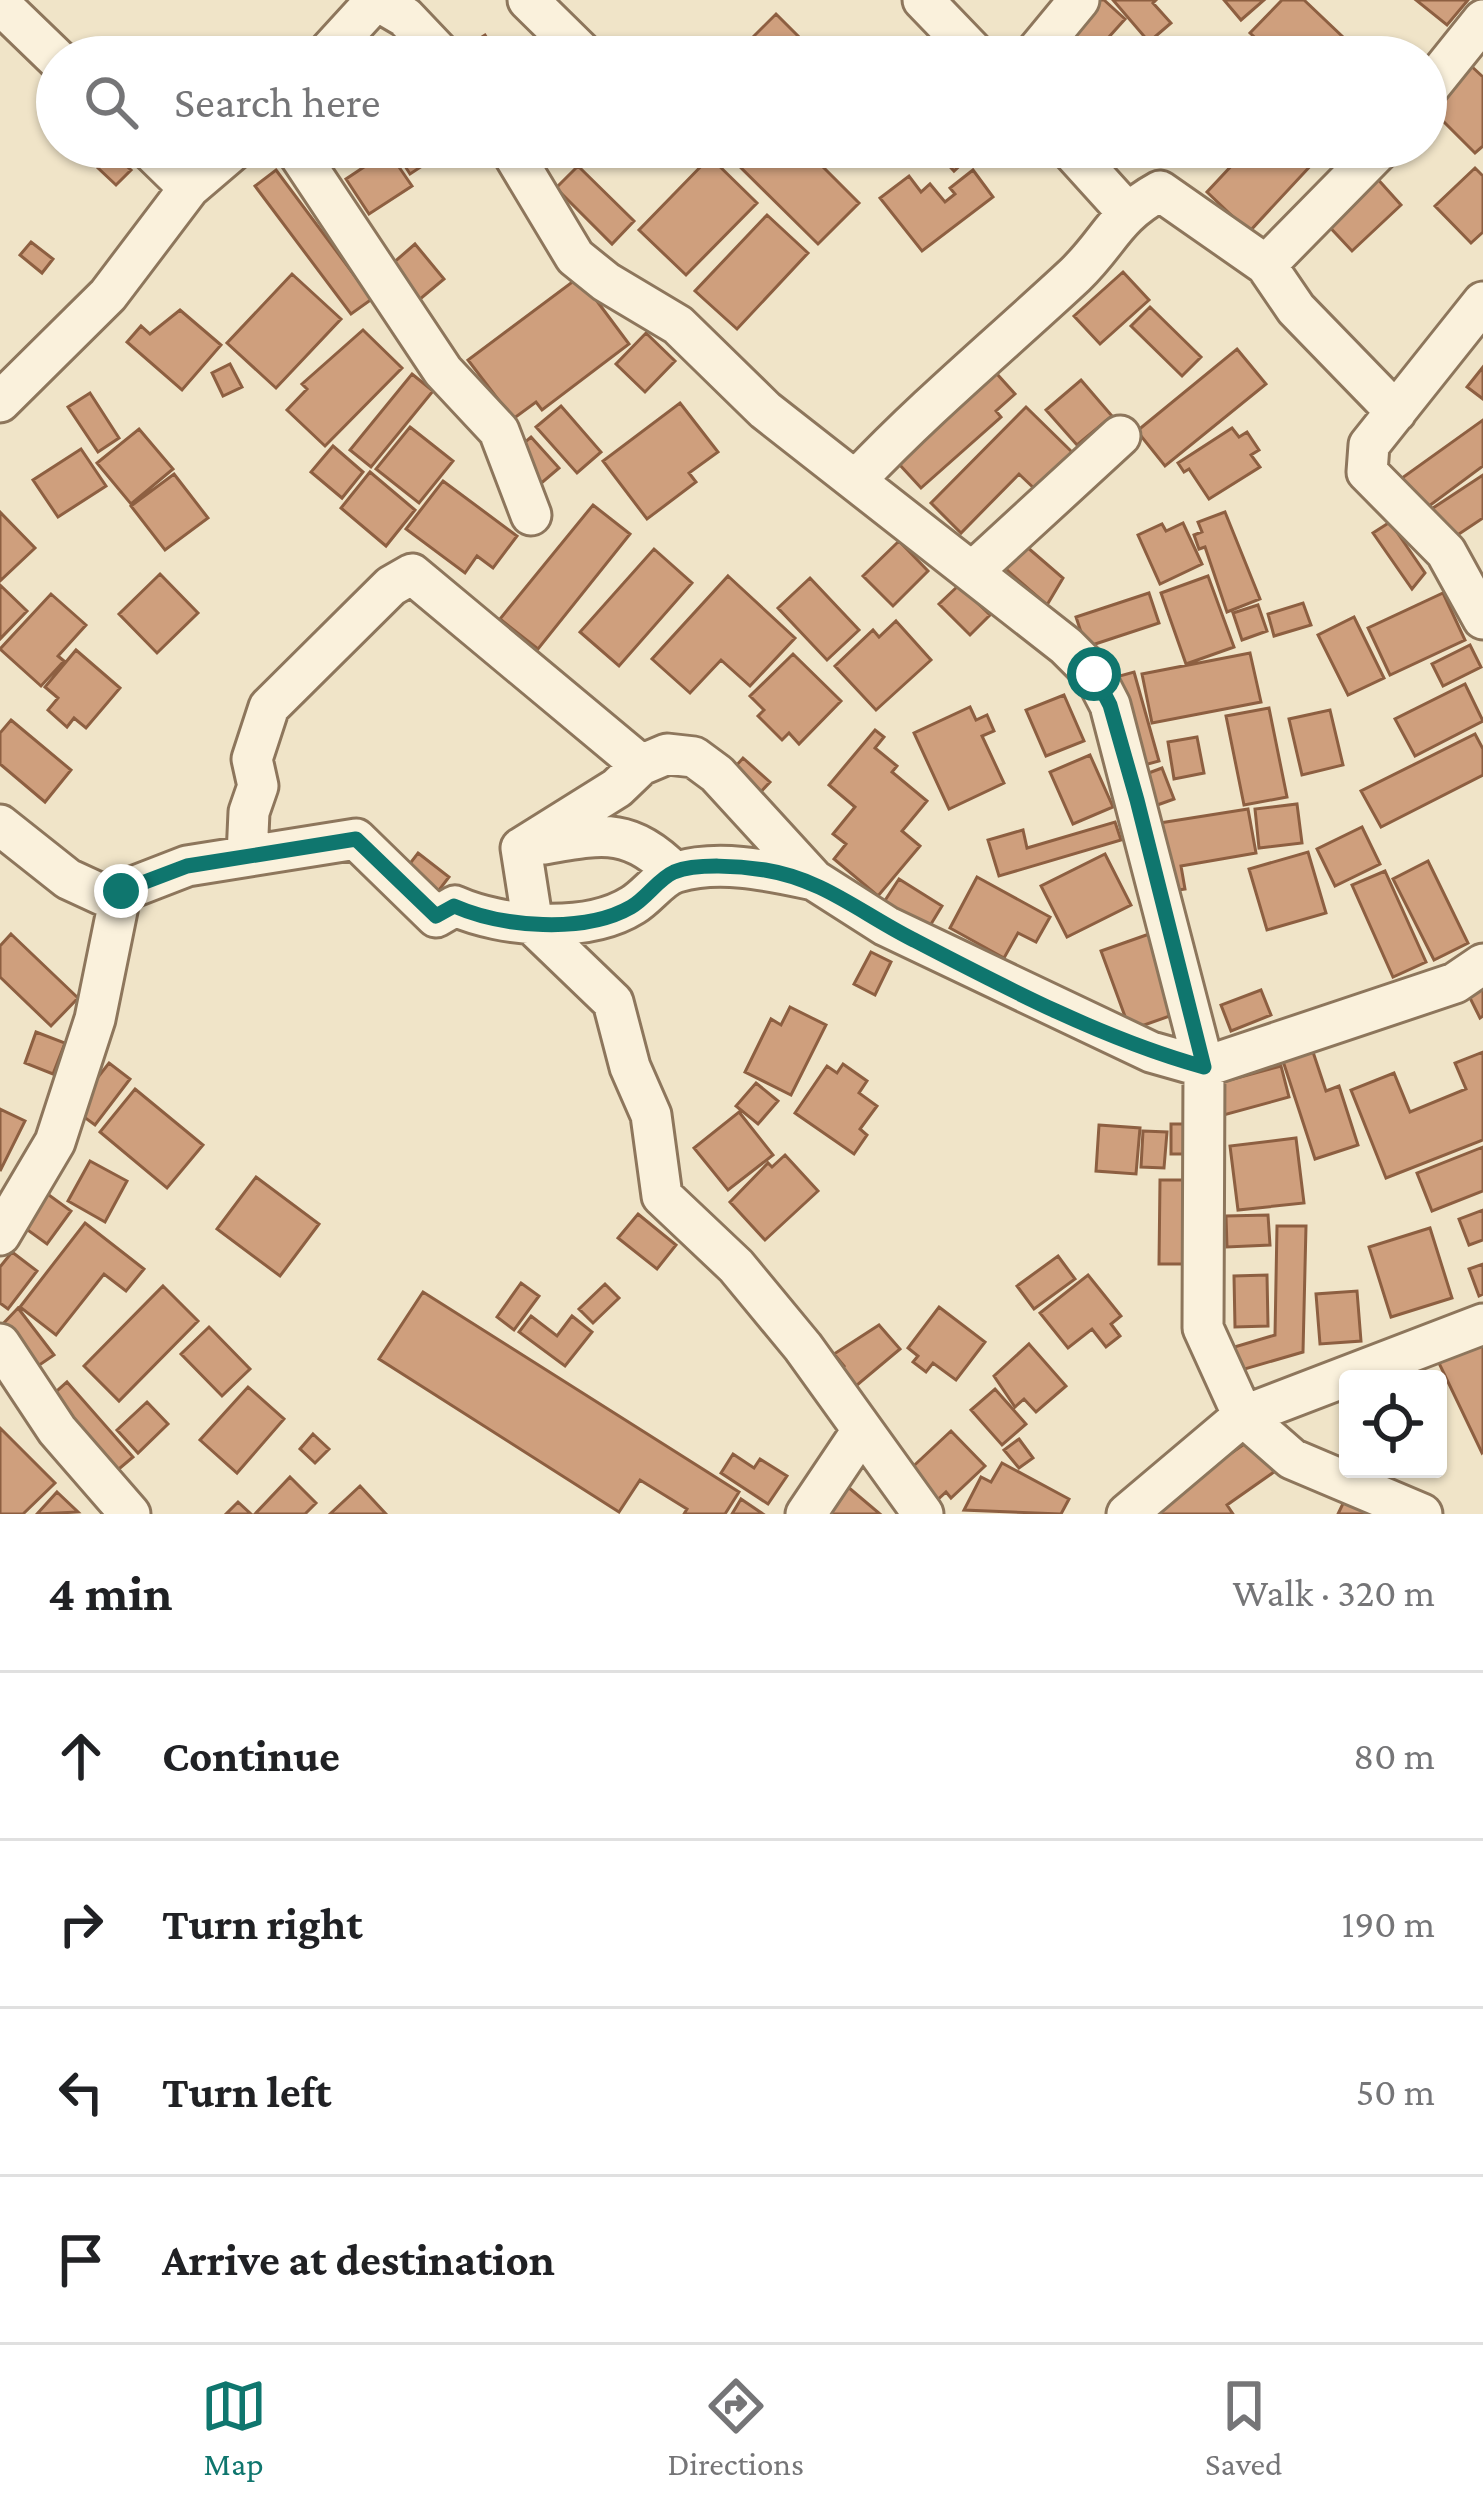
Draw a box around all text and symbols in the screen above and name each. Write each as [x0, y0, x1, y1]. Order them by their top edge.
search box [36, 36, 1447, 168]
icon: search [78, 69, 144, 135]
text: Search here [174, 77, 381, 127]
route start [1067, 647, 1121, 701]
route end [94, 864, 148, 918]
map controls [1339, 1370, 1447, 1478]
button: locate [1339, 1370, 1447, 1478]
text: 4 min [48, 1564, 173, 1621]
text: Walk · 320 m [1232, 1571, 1435, 1614]
icon: ahead [48, 1723, 114, 1789]
text: Continue [162, 1731, 340, 1781]
text: 80 m [1353, 1734, 1435, 1777]
icon: right [48, 1891, 114, 1957]
text: Turn right [162, 1899, 363, 1949]
text: 190 m [1342, 1902, 1435, 1945]
icon: left [48, 2059, 114, 2125]
text: Turn left [162, 2067, 331, 2117]
text: 50 m [1356, 2070, 1435, 2113]
icon: arrive [48, 2227, 114, 2293]
text: Arrive at destination [162, 2235, 555, 2285]
tab: Map [201, 2373, 267, 2482]
tab: Directions [668, 2373, 804, 2482]
tab: Saved [1205, 2373, 1282, 2482]

